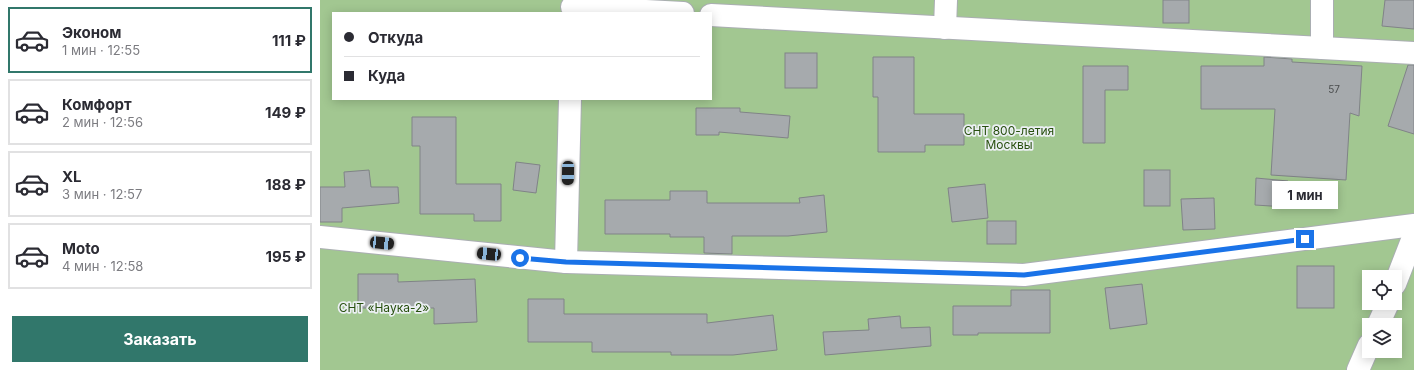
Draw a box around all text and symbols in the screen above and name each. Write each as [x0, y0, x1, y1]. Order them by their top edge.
icon: car [14, 22, 50, 58]
text: Эконом [62, 23, 121, 42]
text: Откуда [368, 28, 423, 47]
text: 111 ₽ [272, 31, 306, 50]
text: 1 мин · 12:55 [62, 42, 140, 58]
text: Куда [368, 66, 405, 85]
house number: 57 [1328, 83, 1340, 95]
icon: car [14, 94, 50, 130]
text: Комфорт [62, 95, 132, 114]
text: 149 ₽ [265, 103, 306, 122]
text: 2 мин · 12:56 [62, 114, 143, 130]
park label: СНТ 800-летия Москвы [964, 123, 1054, 152]
car [562, 161, 574, 185]
icon: car [14, 166, 50, 202]
text: XL [62, 167, 82, 186]
text: 188 ₽ [265, 175, 306, 194]
callout: 1 мин [1272, 181, 1338, 209]
text: 3 мин · 12:57 [62, 186, 142, 202]
text: 1 мин [1287, 187, 1323, 203]
route end [1296, 230, 1314, 248]
car [369, 236, 395, 250]
icon: car [14, 238, 50, 274]
text: Moto [62, 239, 100, 258]
text: 195 ₽ [266, 247, 306, 266]
car [476, 247, 502, 261]
route start [511, 249, 529, 267]
text: 4 мин · 12:58 [62, 258, 143, 274]
map controls [1362, 270, 1402, 358]
button: locate [1362, 270, 1402, 310]
park label: СНТ «Наука-2» [339, 300, 429, 315]
button: Заказать [12, 316, 308, 362]
button: layers [1362, 318, 1402, 358]

